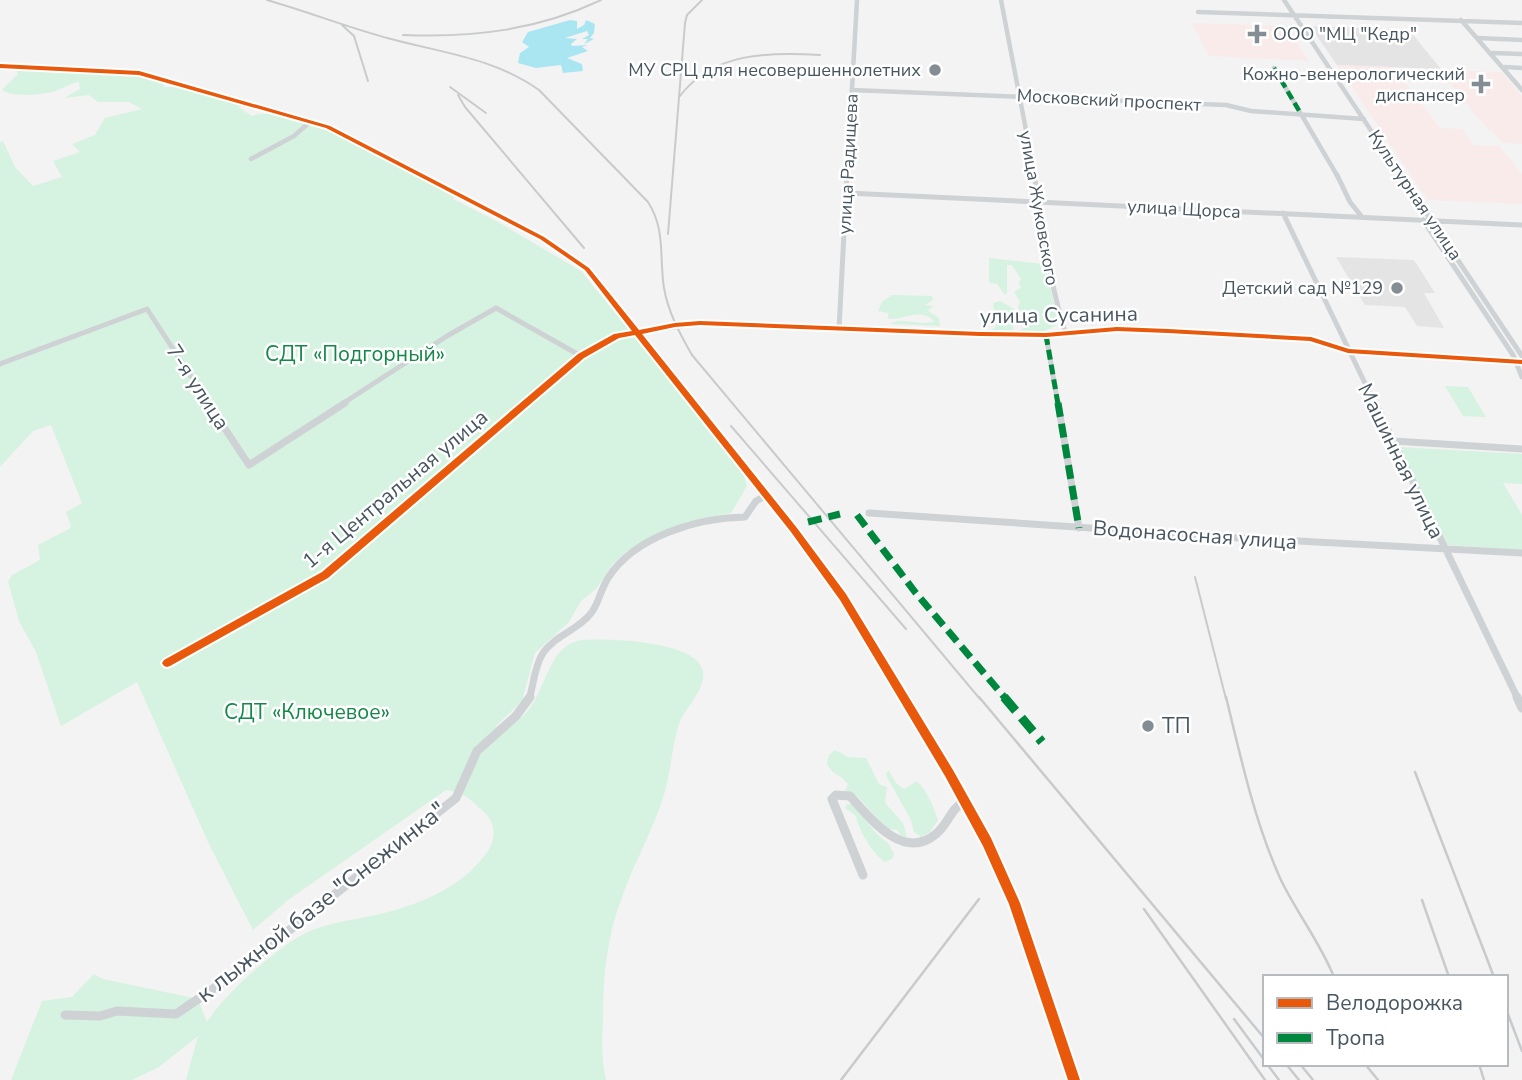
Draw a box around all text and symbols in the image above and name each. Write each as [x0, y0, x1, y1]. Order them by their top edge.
place label: ООО "МЦ "Кедр" [1273, 22, 1417, 46]
marker: ООО "МЦ "Кедр" [1247, 24, 1267, 44]
place label: МУ СРЦ для несовершеннолетних [628, 58, 921, 82]
marker: МУ СРЦ для несовершеннолетних [927, 62, 943, 78]
place label: Кожно-венерологический диспансер [1242, 62, 1465, 107]
marker: Кожно-венерологический диспансер [1471, 74, 1491, 94]
street label: Московский проспект [1016, 83, 1202, 117]
street label: улица Радищева [832, 93, 864, 235]
street label: Культурная улица [1362, 125, 1468, 265]
street label: улица Жуковского [1014, 129, 1064, 287]
street label: улица Щорса [1127, 194, 1241, 224]
place label: Детский сад №129 [1222, 276, 1383, 300]
marker: Детский сад №129 [1389, 280, 1405, 296]
street label: улица Сусанина [980, 300, 1138, 330]
street label: 7-я улица [160, 339, 236, 435]
park label: СДТ «Подгорный» [265, 340, 445, 368]
street label: Машинная улица [1351, 379, 1451, 543]
street label: 1-я Центральная улица [296, 403, 494, 575]
street label: Водонасосная улица [1092, 514, 1298, 556]
park label: СДТ «Ключевое» [224, 698, 390, 726]
place label: ТП [1162, 712, 1191, 740]
marker: ТП [1140, 718, 1156, 734]
street label: к лыжной базе "Снежинка" [189, 794, 453, 1010]
legend [1263, 975, 1508, 1066]
text: Велодорожка [1326, 989, 1463, 1017]
text: Тропа [1326, 1024, 1385, 1052]

